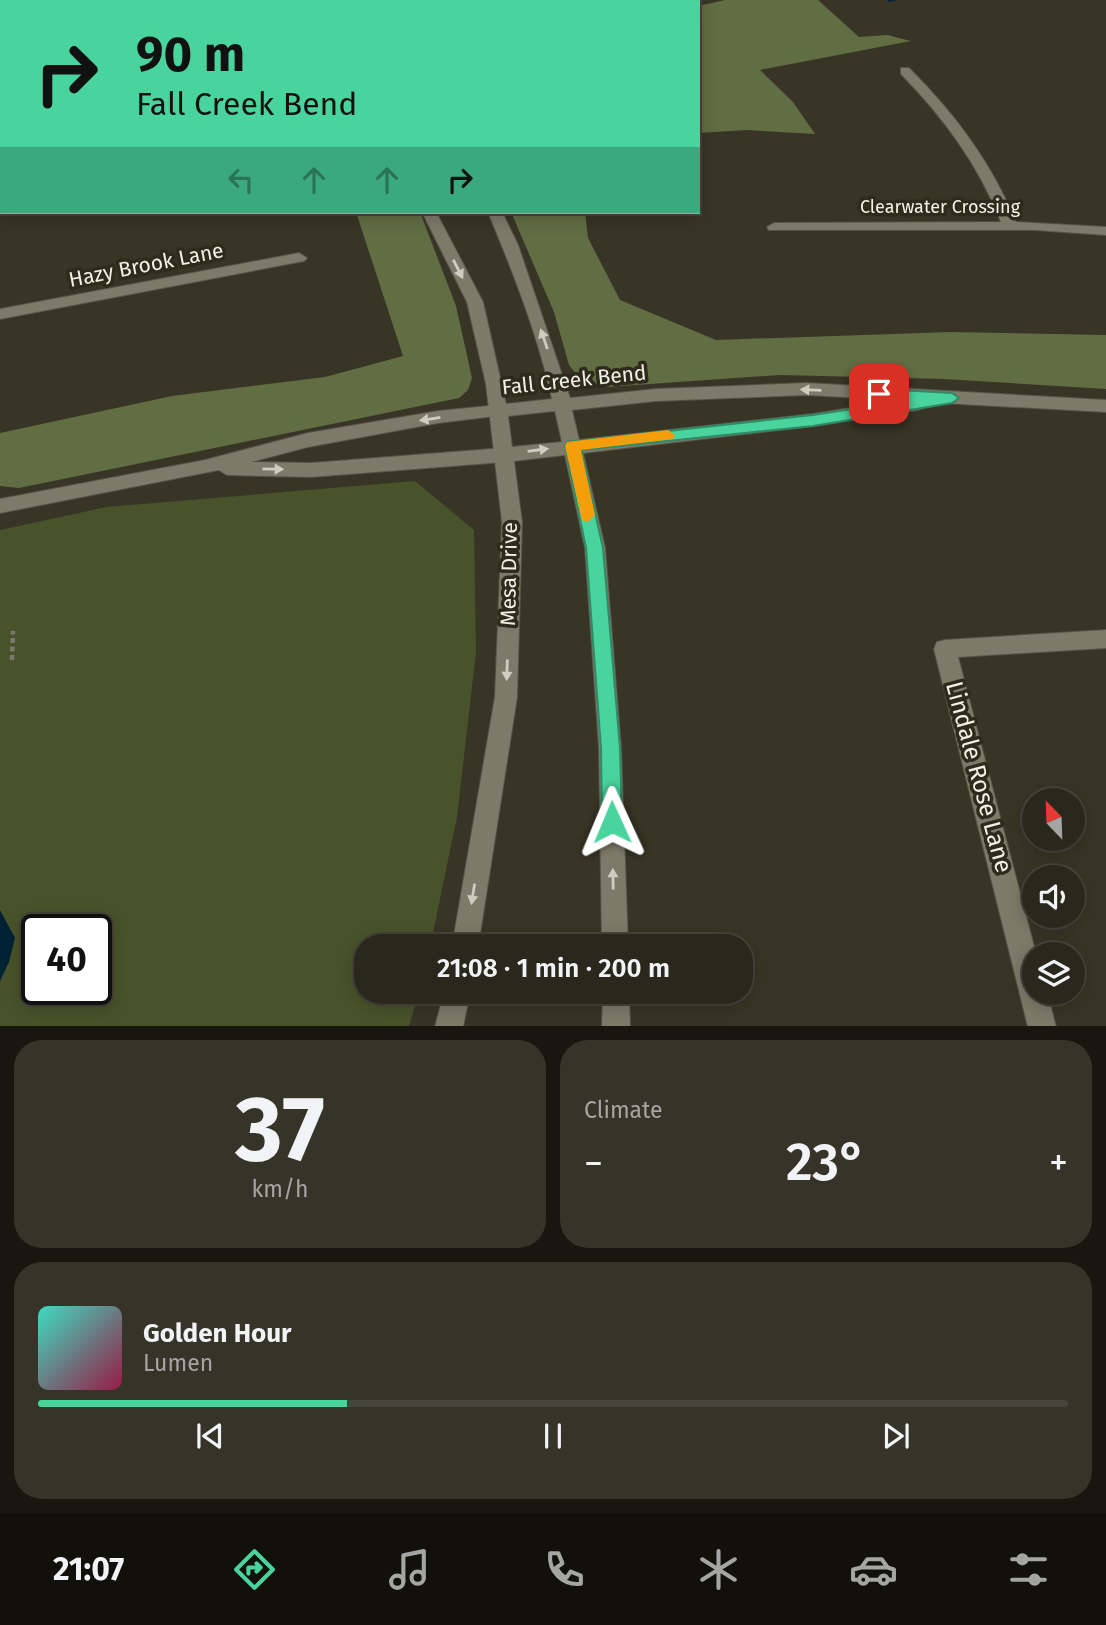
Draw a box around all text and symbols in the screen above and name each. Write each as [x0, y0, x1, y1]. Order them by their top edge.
text: 90 m [136, 25, 245, 84]
icon: right [21, 28, 112, 119]
text: Fall Creek Bend [136, 85, 357, 123]
icon: left [222, 161, 260, 199]
icon: ahead [295, 161, 333, 199]
icon: ahead [368, 161, 406, 199]
icon: right [441, 161, 479, 199]
street label: Clearwater Crossing [860, 196, 1021, 218]
street label: Hazy Brook Lane [66, 237, 226, 293]
one-way arrow [452, 259, 464, 278]
one-way arrow [538, 328, 549, 349]
street label: Fall Creek Bend [500, 359, 648, 401]
pin [849, 364, 909, 424]
icon: arrive [860, 375, 898, 413]
one-way arrow [799, 384, 821, 396]
one-way arrow [419, 414, 441, 425]
one-way arrow [527, 445, 549, 456]
one-way arrow [262, 463, 284, 475]
street label: Mesa Drive [495, 522, 523, 626]
one-way arrow [501, 659, 513, 681]
street label: Lindale Rose Lane [940, 678, 1018, 876]
position arrow [575, 785, 649, 859]
north arrow [1022, 788, 1085, 850]
map controls [1022, 788, 1085, 1005]
button: sound [1022, 865, 1085, 928]
one-way arrow [607, 867, 619, 889]
one-way arrow [467, 883, 478, 905]
speed limit sign: 40 [21, 914, 112, 1005]
button: layers [1022, 942, 1085, 1005]
text: 21:08 · 1 min · 200 m [437, 953, 670, 984]
text: 37 [235, 1075, 325, 1184]
text: Climate [584, 1096, 663, 1124]
text: 23° [786, 1131, 866, 1194]
text: − [584, 1140, 603, 1186]
text: + [1049, 1140, 1068, 1186]
text: km/h [252, 1175, 308, 1203]
text: Golden Hour [143, 1318, 291, 1349]
text: Lumen [143, 1349, 213, 1377]
icon: previous [191, 1417, 229, 1455]
icon: pause [534, 1417, 572, 1455]
icon: next [877, 1417, 915, 1455]
icon: directions [230, 1545, 279, 1594]
icon: music [385, 1545, 434, 1594]
icon: phone [540, 1545, 589, 1594]
icon: climate [694, 1545, 743, 1594]
icon: car [849, 1545, 898, 1594]
icon: filters [1004, 1545, 1053, 1594]
text: 21:07 [53, 1550, 124, 1588]

